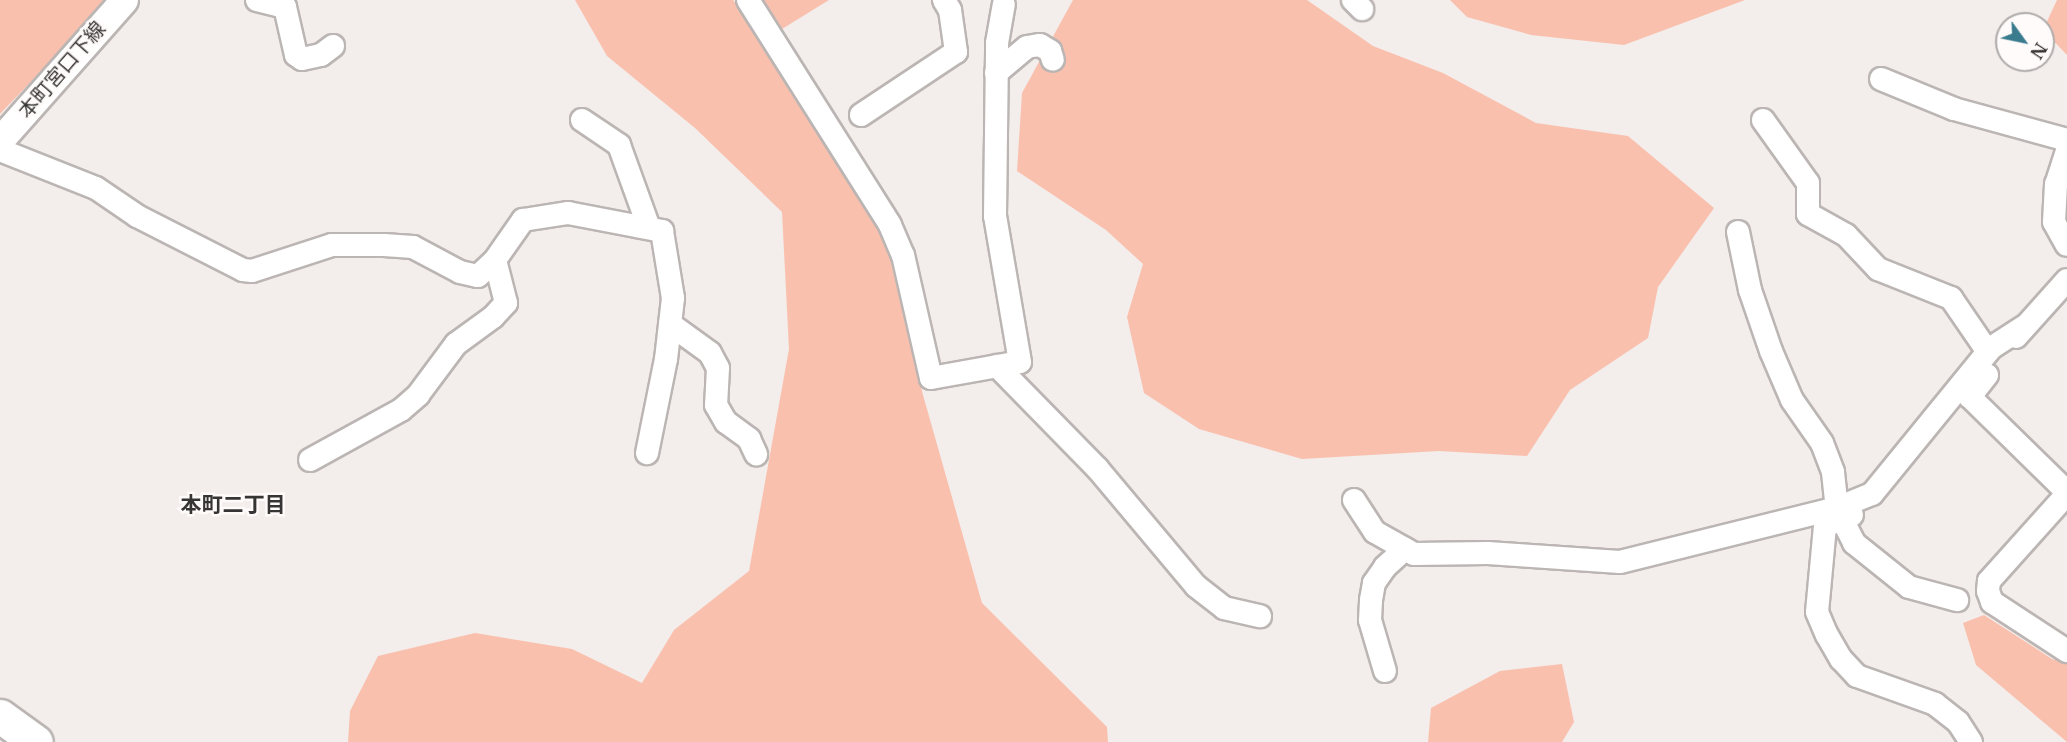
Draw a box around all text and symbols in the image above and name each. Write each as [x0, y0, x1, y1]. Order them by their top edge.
north arrow [1995, 12, 2055, 72]
street label: 本町宮口下線 [14, 17, 110, 123]
text: N [2026, 39, 2051, 62]
district label: 本町二丁目 [181, 492, 285, 518]

